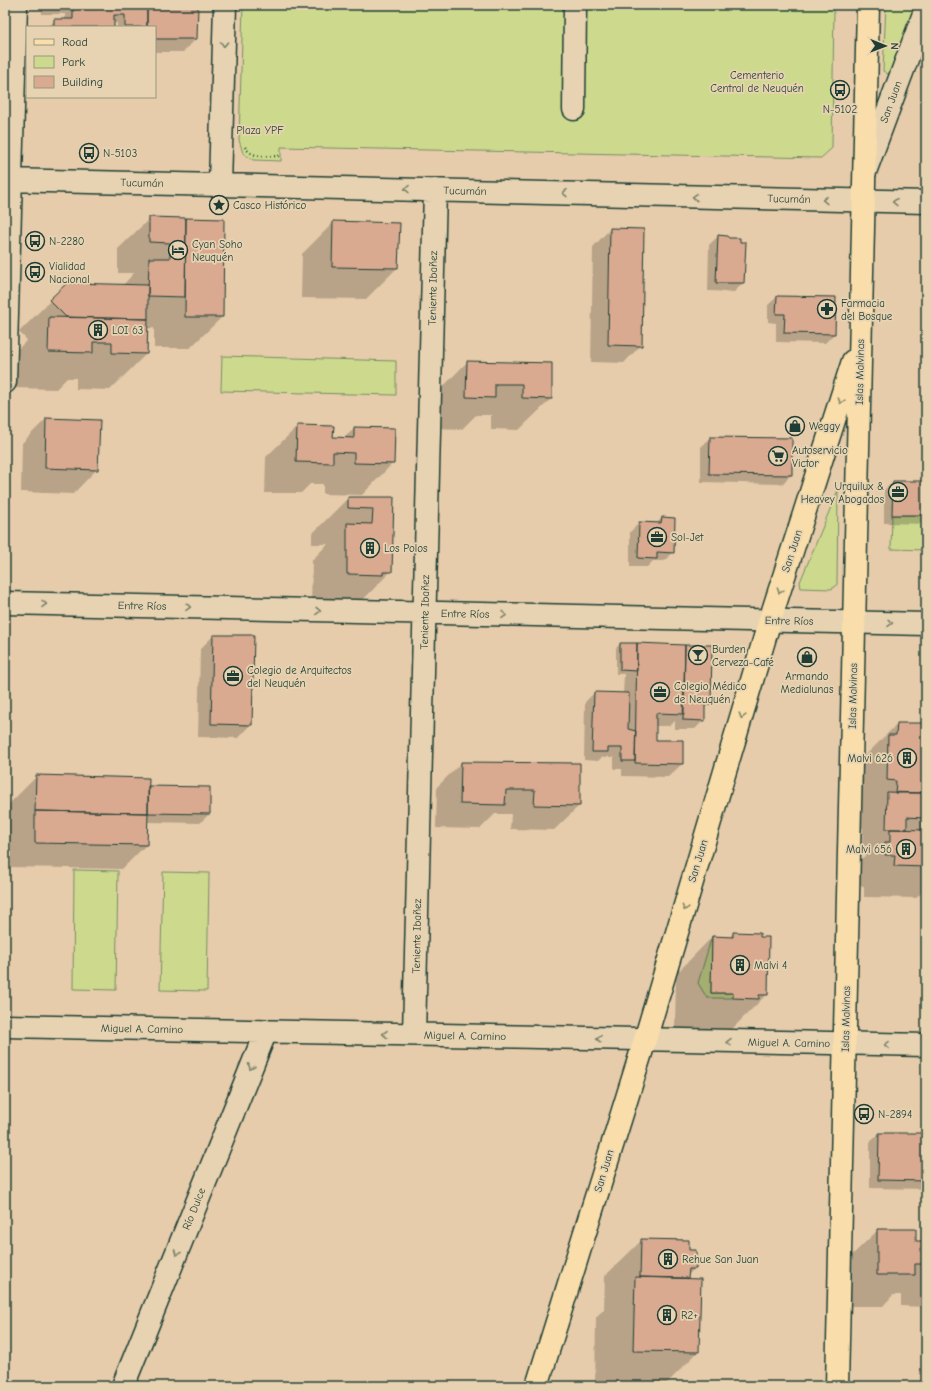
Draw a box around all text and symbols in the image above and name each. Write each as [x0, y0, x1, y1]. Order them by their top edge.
legend [26, 26, 156, 98]
north arrow [865, 26, 905, 66]
text: Road [62, 35, 88, 49]
one-way arrow [220, 41, 228, 47]
text: N [888, 42, 901, 50]
text: Park [62, 55, 85, 69]
park label: Cementerio Central de Neuquén [710, 69, 804, 95]
text: Building [62, 75, 103, 89]
bus stop icon: N-5102 [829, 79, 851, 101]
street label: San Juan [877, 79, 905, 125]
place label: N-5102 [823, 103, 857, 116]
park label: Plaza YPF [236, 124, 284, 137]
bus stop icon: N-5103 [78, 142, 100, 164]
place label: N-5103 [103, 147, 137, 160]
street label: Tucumán [120, 176, 164, 190]
street label: Tucumán [443, 184, 487, 198]
one-way arrow [404, 185, 410, 194]
one-way arrow [562, 189, 568, 198]
street label: Tucumán [767, 192, 811, 206]
one-way arrow [692, 193, 698, 201]
place icon: Casco Histórico [208, 194, 230, 216]
one-way arrow [822, 196, 828, 204]
one-way arrow [892, 197, 898, 206]
place label: Casco Histórico [233, 199, 307, 212]
bus stop icon: N-2280 [24, 230, 46, 252]
place label: N-2280 [49, 235, 85, 248]
place label: Cyan Soho Neuquén [192, 238, 243, 264]
hotel icon: Cyan Soho Neuquén [167, 239, 189, 261]
street label: Teniente Ibañez [426, 250, 440, 326]
place label: Vialidad Nacional [49, 260, 90, 286]
bus stop icon: Vialidad Nacional [24, 261, 46, 283]
place label: Farmacia del Bosque [841, 297, 893, 323]
pharmacy icon: Farmacia del Bosque [816, 298, 838, 320]
building icon: LOI 63 [87, 319, 109, 341]
place label: LOI 63 [112, 324, 143, 337]
street label: Islas Malvinas [853, 338, 867, 405]
one-way arrow [837, 397, 846, 404]
shop icon: Weggy [784, 415, 806, 437]
place label: Weggy [809, 420, 840, 433]
place label: Autoservicio Victor [792, 444, 848, 470]
supermarket icon: Autoservicio Victor [767, 445, 789, 467]
place label: Urquilux & Heavey Abogados [801, 480, 884, 506]
office icon: Urquilux & Heavey Abogados [887, 481, 909, 503]
office icon: Sol-Jet [646, 526, 668, 548]
street label: San Juan [779, 528, 805, 574]
place label: Sol-Jet [671, 531, 704, 544]
building icon: Los Polos [359, 537, 381, 559]
place label: Los Polos [384, 542, 428, 555]
street label: Teniente Ibañez [418, 574, 432, 650]
one-way arrow [776, 588, 784, 595]
street label: Entre Ríos [118, 599, 167, 613]
one-way arrow [41, 600, 47, 608]
one-way arrow [185, 603, 191, 612]
one-way arrow [315, 606, 321, 615]
street label: Entre Ríos [441, 607, 490, 621]
one-way arrow [501, 611, 507, 619]
street label: Entre Ríos [765, 614, 814, 628]
one-way arrow [887, 619, 893, 627]
place label: Burden Cerveza-Café [712, 643, 774, 669]
bar icon: Burden Cerveza-Café [687, 644, 709, 666]
shop icon: Armando Medialunas [796, 646, 818, 668]
street label: Islas Malvinas [846, 662, 860, 729]
place label: Colegio de Arquitectos del Neuquén [247, 664, 352, 690]
office icon: Colegio de Arquitectos del Neuquén [222, 665, 244, 687]
place label: Armando Medialunas [780, 670, 834, 696]
place label: Colegio Médico de Neuquén [674, 680, 747, 706]
office icon: Colegio Médico de Neuquén [649, 681, 671, 703]
one-way arrow [738, 712, 747, 719]
building icon: Malvi 626 [896, 747, 918, 769]
place label: Malvi 626 [847, 752, 893, 765]
street label: San Juan [685, 838, 711, 884]
building icon: Malvi 656 [895, 838, 917, 860]
place label: Malvi 656 [846, 843, 892, 856]
street label: Teniente Ibañez [410, 898, 424, 974]
one-way arrow [681, 904, 690, 911]
building icon: Malvi 4 [729, 954, 751, 976]
place label: Malvi 4 [754, 959, 787, 972]
street label: Islas Malvinas [839, 985, 853, 1052]
street label: Miguel A. Camino [101, 1022, 184, 1036]
street label: Miguel A. Camino [424, 1029, 507, 1043]
one-way arrow [382, 1030, 388, 1038]
one-way arrow [596, 1035, 602, 1043]
street label: Miguel A. Camino [748, 1036, 831, 1050]
one-way arrow [726, 1037, 732, 1046]
one-way arrow [884, 1041, 890, 1049]
one-way arrow [248, 1063, 256, 1071]
bus stop icon: N-2894 [853, 1103, 875, 1125]
place label: N-2894 [878, 1108, 912, 1121]
street label: San Juan [591, 1148, 617, 1194]
street label: Río Dulce [180, 1186, 209, 1232]
building icon: Rehue San Juan [657, 1248, 679, 1270]
one-way arrow [173, 1250, 181, 1257]
place label: Rehue San Juan [682, 1253, 759, 1266]
building icon: R2+ [656, 1304, 678, 1326]
place label: R2+ [681, 1309, 698, 1322]

